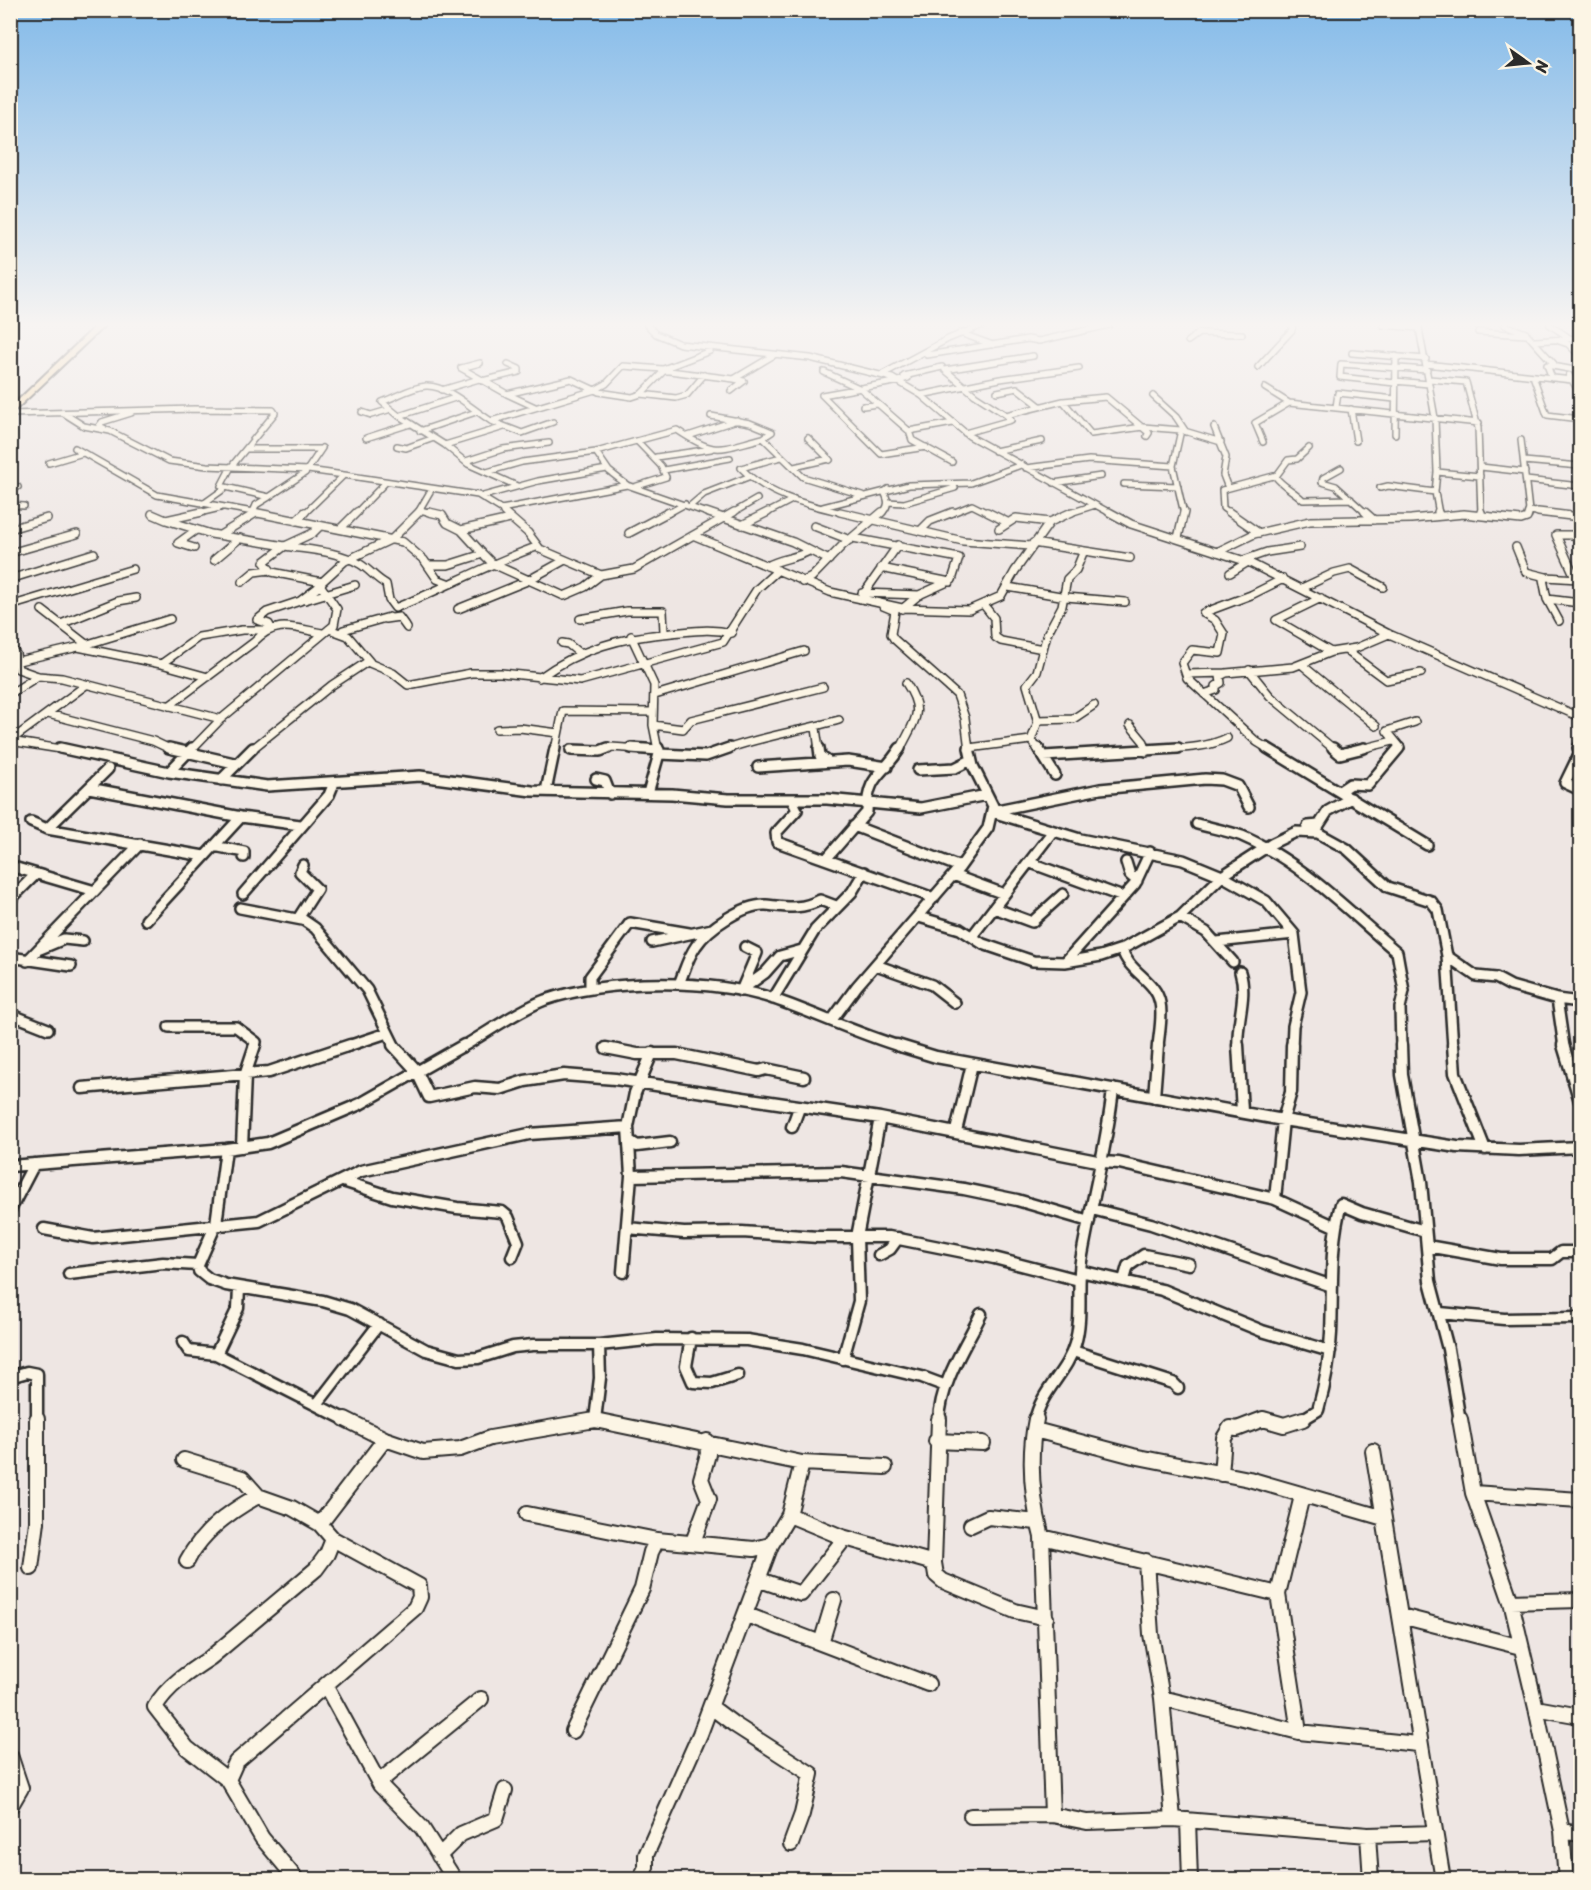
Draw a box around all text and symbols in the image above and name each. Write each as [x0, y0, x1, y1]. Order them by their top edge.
north arrow [1498, 33, 1558, 93]
text: N [1526, 57, 1558, 77]

